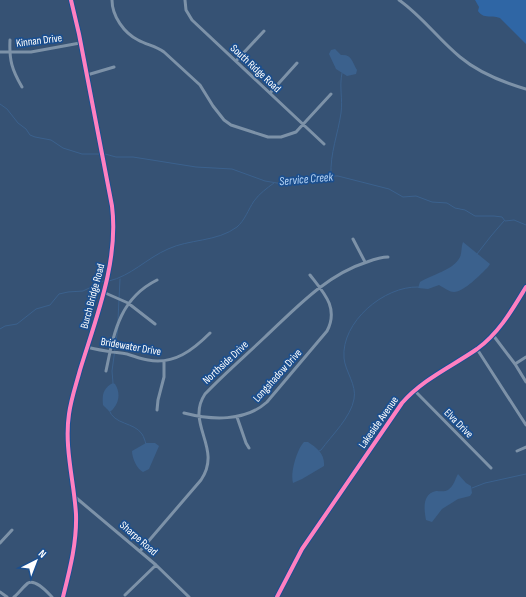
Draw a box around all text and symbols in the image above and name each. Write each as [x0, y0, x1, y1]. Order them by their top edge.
street label: Kinnan Drive [15, 31, 63, 50]
street label: South Ridge Road [228, 42, 284, 95]
water label: Service Creek [279, 170, 334, 189]
street label: Burch Bridge Road [78, 262, 108, 330]
street label: Bridewater Drive [100, 335, 162, 358]
street label: Northside Drive [200, 338, 251, 387]
street label: Longshadow Drive [250, 346, 305, 404]
street label: Lakeside Avenue [356, 394, 401, 451]
street label: Elva Drive [441, 406, 476, 441]
street label: Sharpe Road [117, 518, 161, 559]
north arrow [16, 541, 56, 581]
text: N [36, 547, 49, 561]

